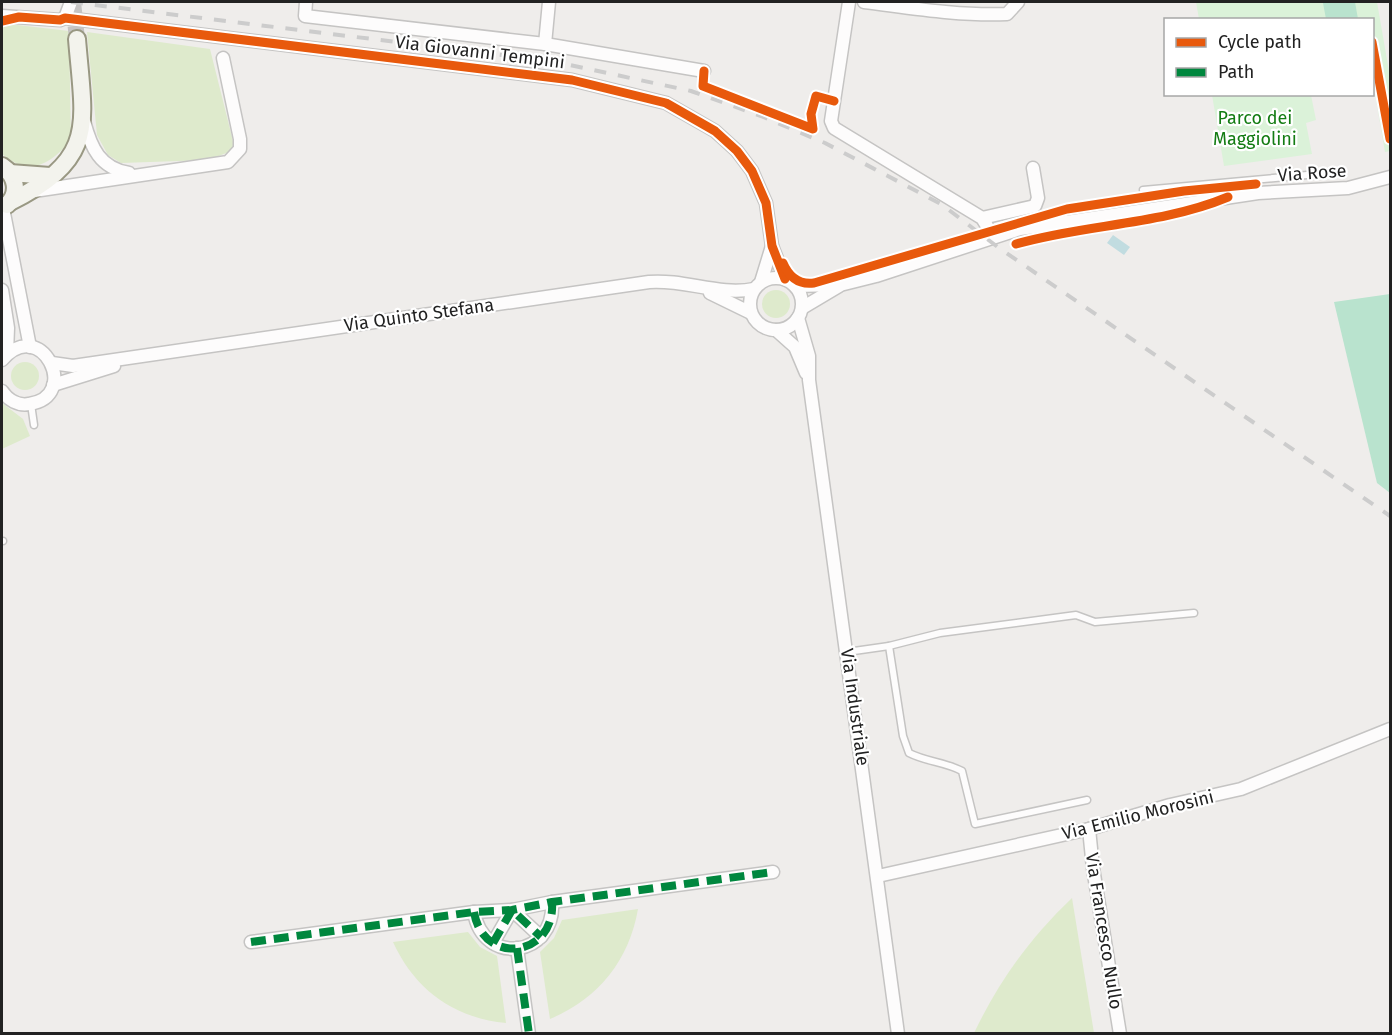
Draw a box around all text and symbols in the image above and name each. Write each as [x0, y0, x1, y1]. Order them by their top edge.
legend [1164, 18, 1374, 96]
street label: Via Giovanni Tempini [394, 31, 566, 73]
text: Cycle path [1218, 31, 1302, 53]
text: Path [1218, 61, 1254, 83]
park label: Parco dei Maggiolini [1213, 107, 1297, 150]
street label: Via Rose [1277, 160, 1347, 186]
street label: Via Quinto Stefana [343, 294, 495, 336]
street label: Via Industriale [836, 647, 874, 767]
street label: Via Emilio Morosini [1060, 785, 1216, 845]
street label: Via Francesco Nullo [1081, 851, 1127, 1011]

